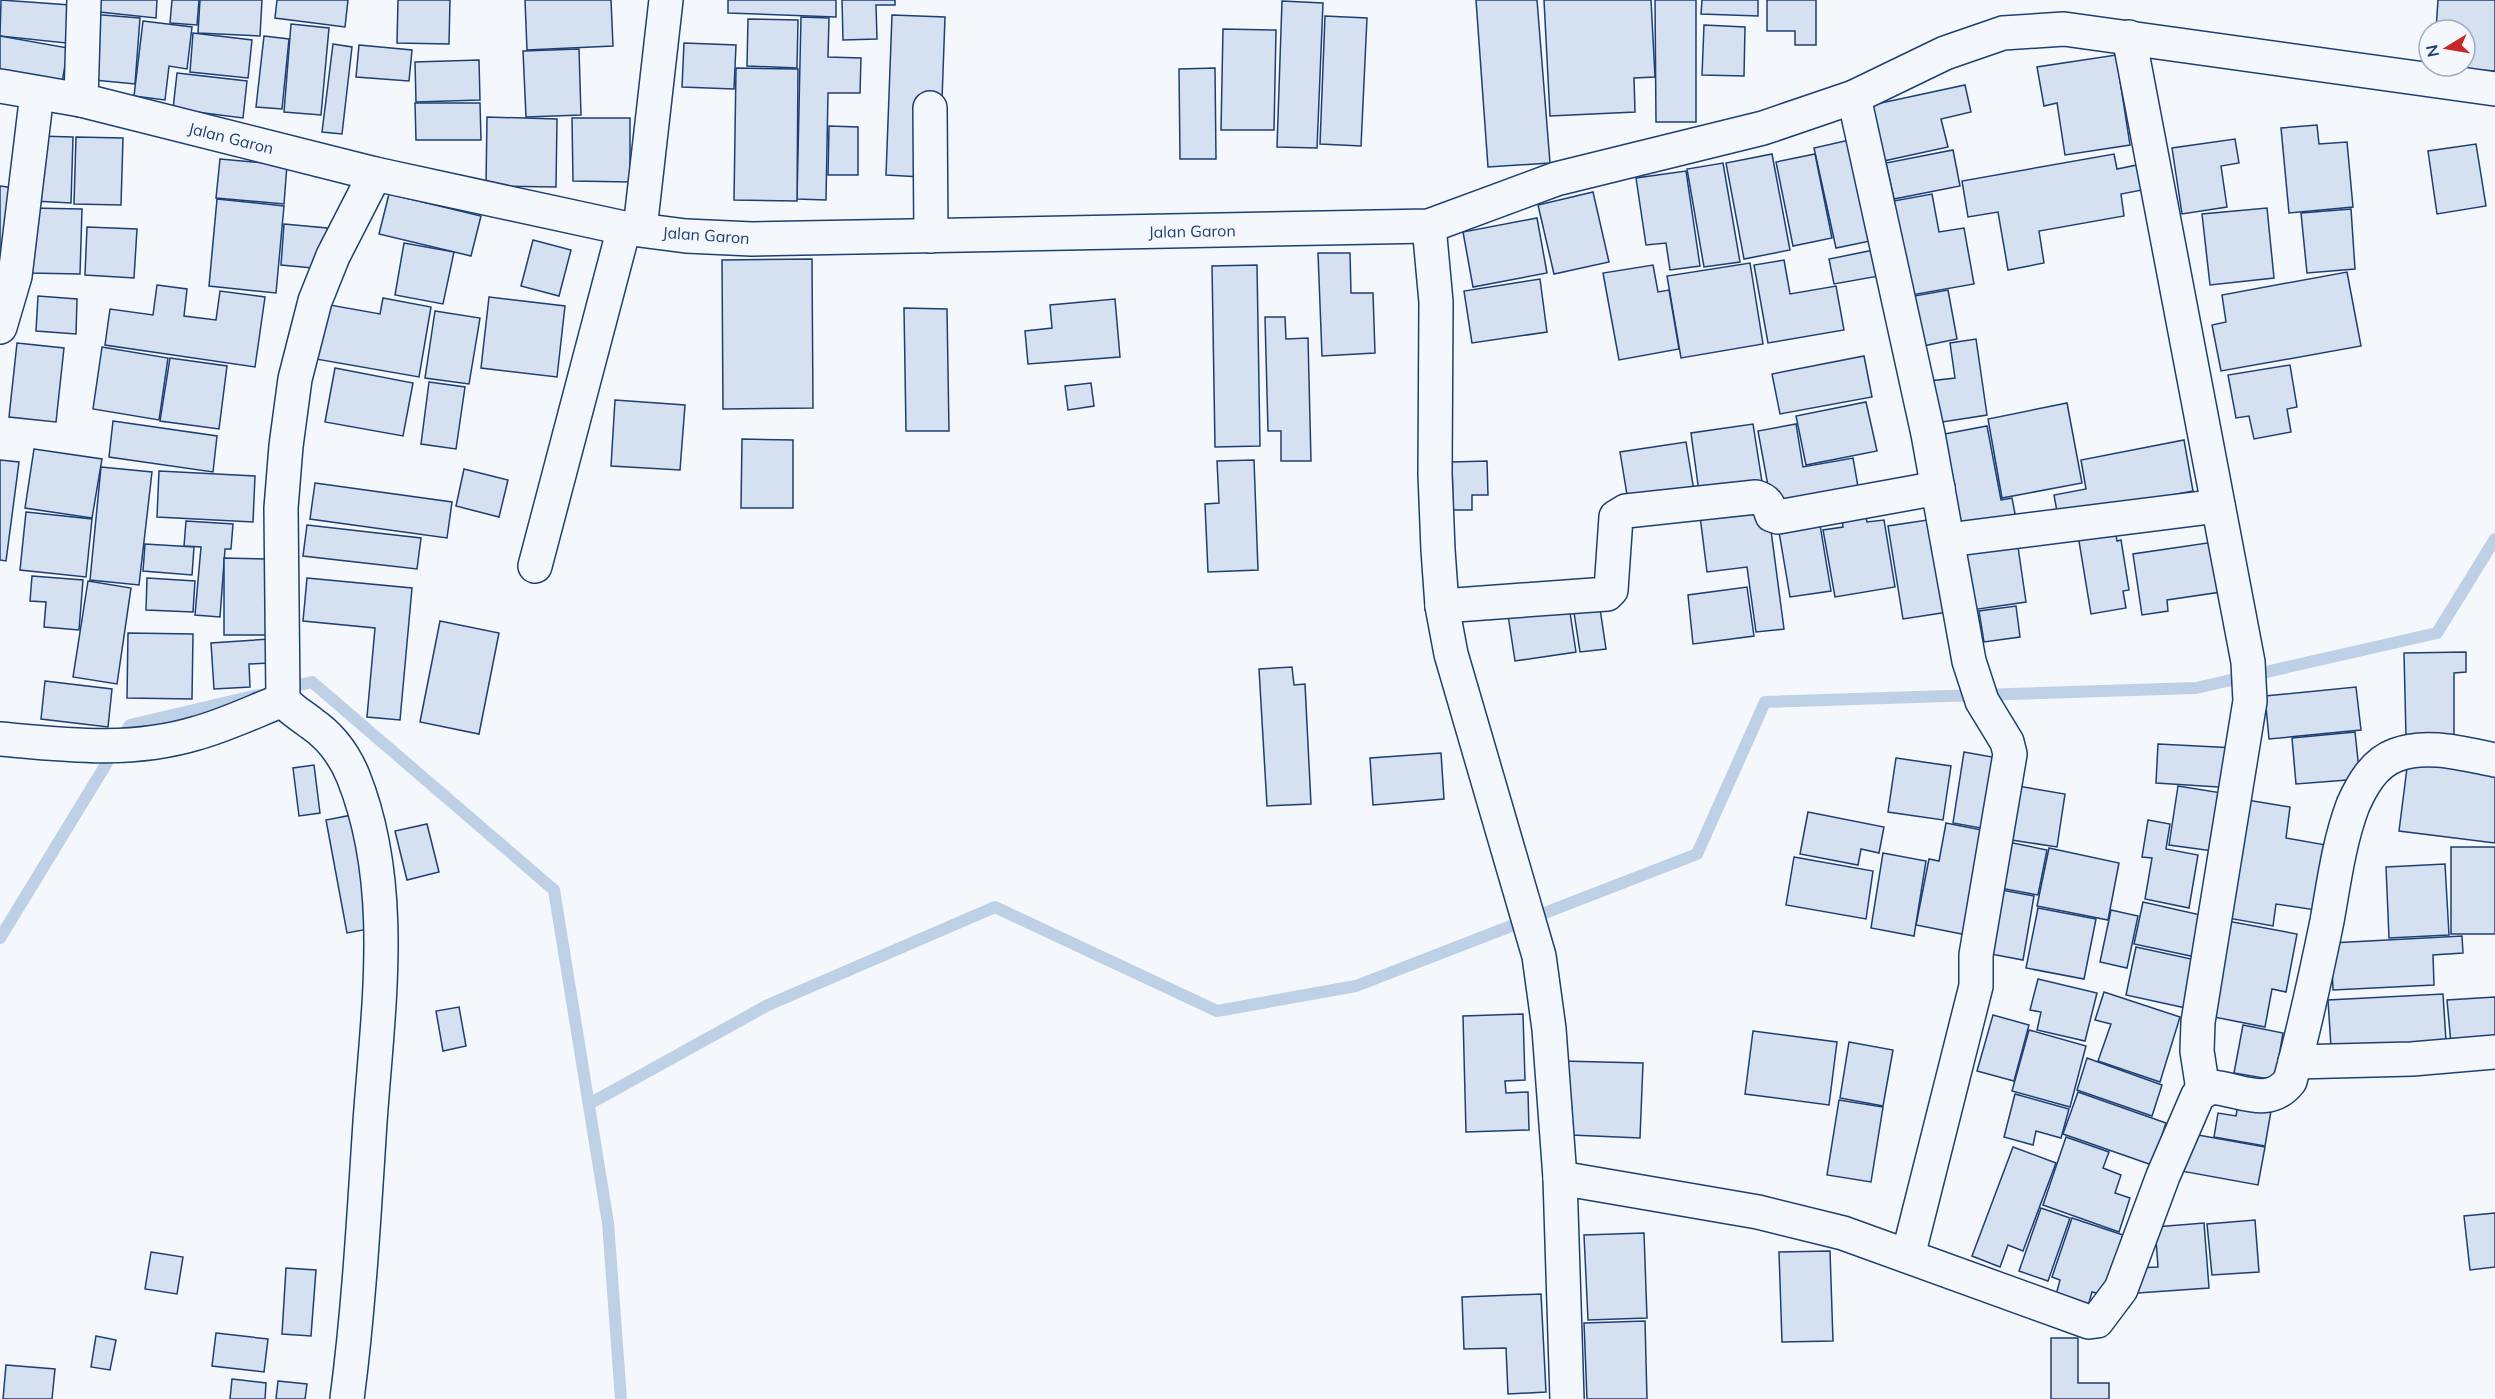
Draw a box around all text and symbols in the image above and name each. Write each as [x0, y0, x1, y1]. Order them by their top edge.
north arrow [2417, 18, 2477, 78]
text: N [2421, 43, 2443, 59]
street label: Jalan Garon [186, 118, 276, 158]
street label: Jalan Garon [1148, 220, 1236, 242]
street label: Jalan Garon [662, 222, 750, 248]

